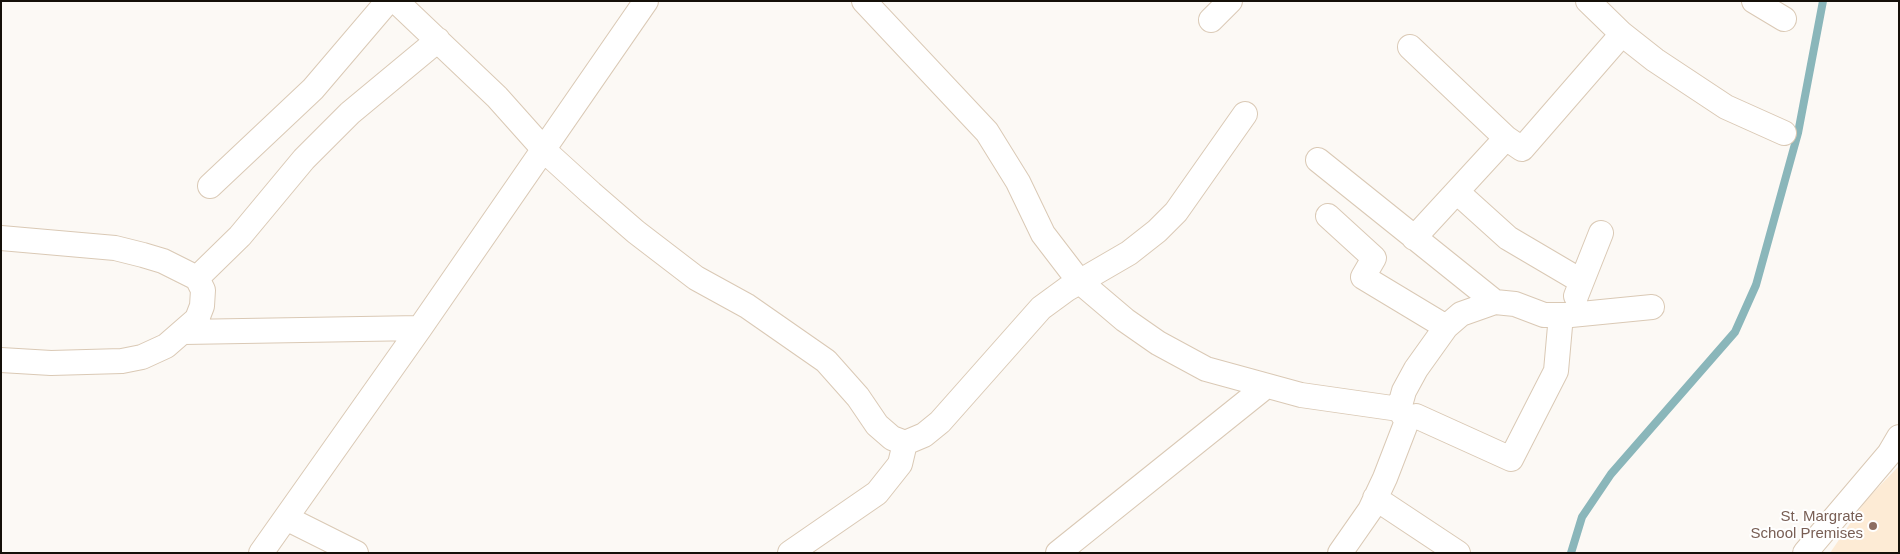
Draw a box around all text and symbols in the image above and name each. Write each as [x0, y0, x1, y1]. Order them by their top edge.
place label: St. Margrate School Premises [1750, 508, 1863, 543]
marker: St. Margrate School Premises [1867, 520, 1879, 532]

